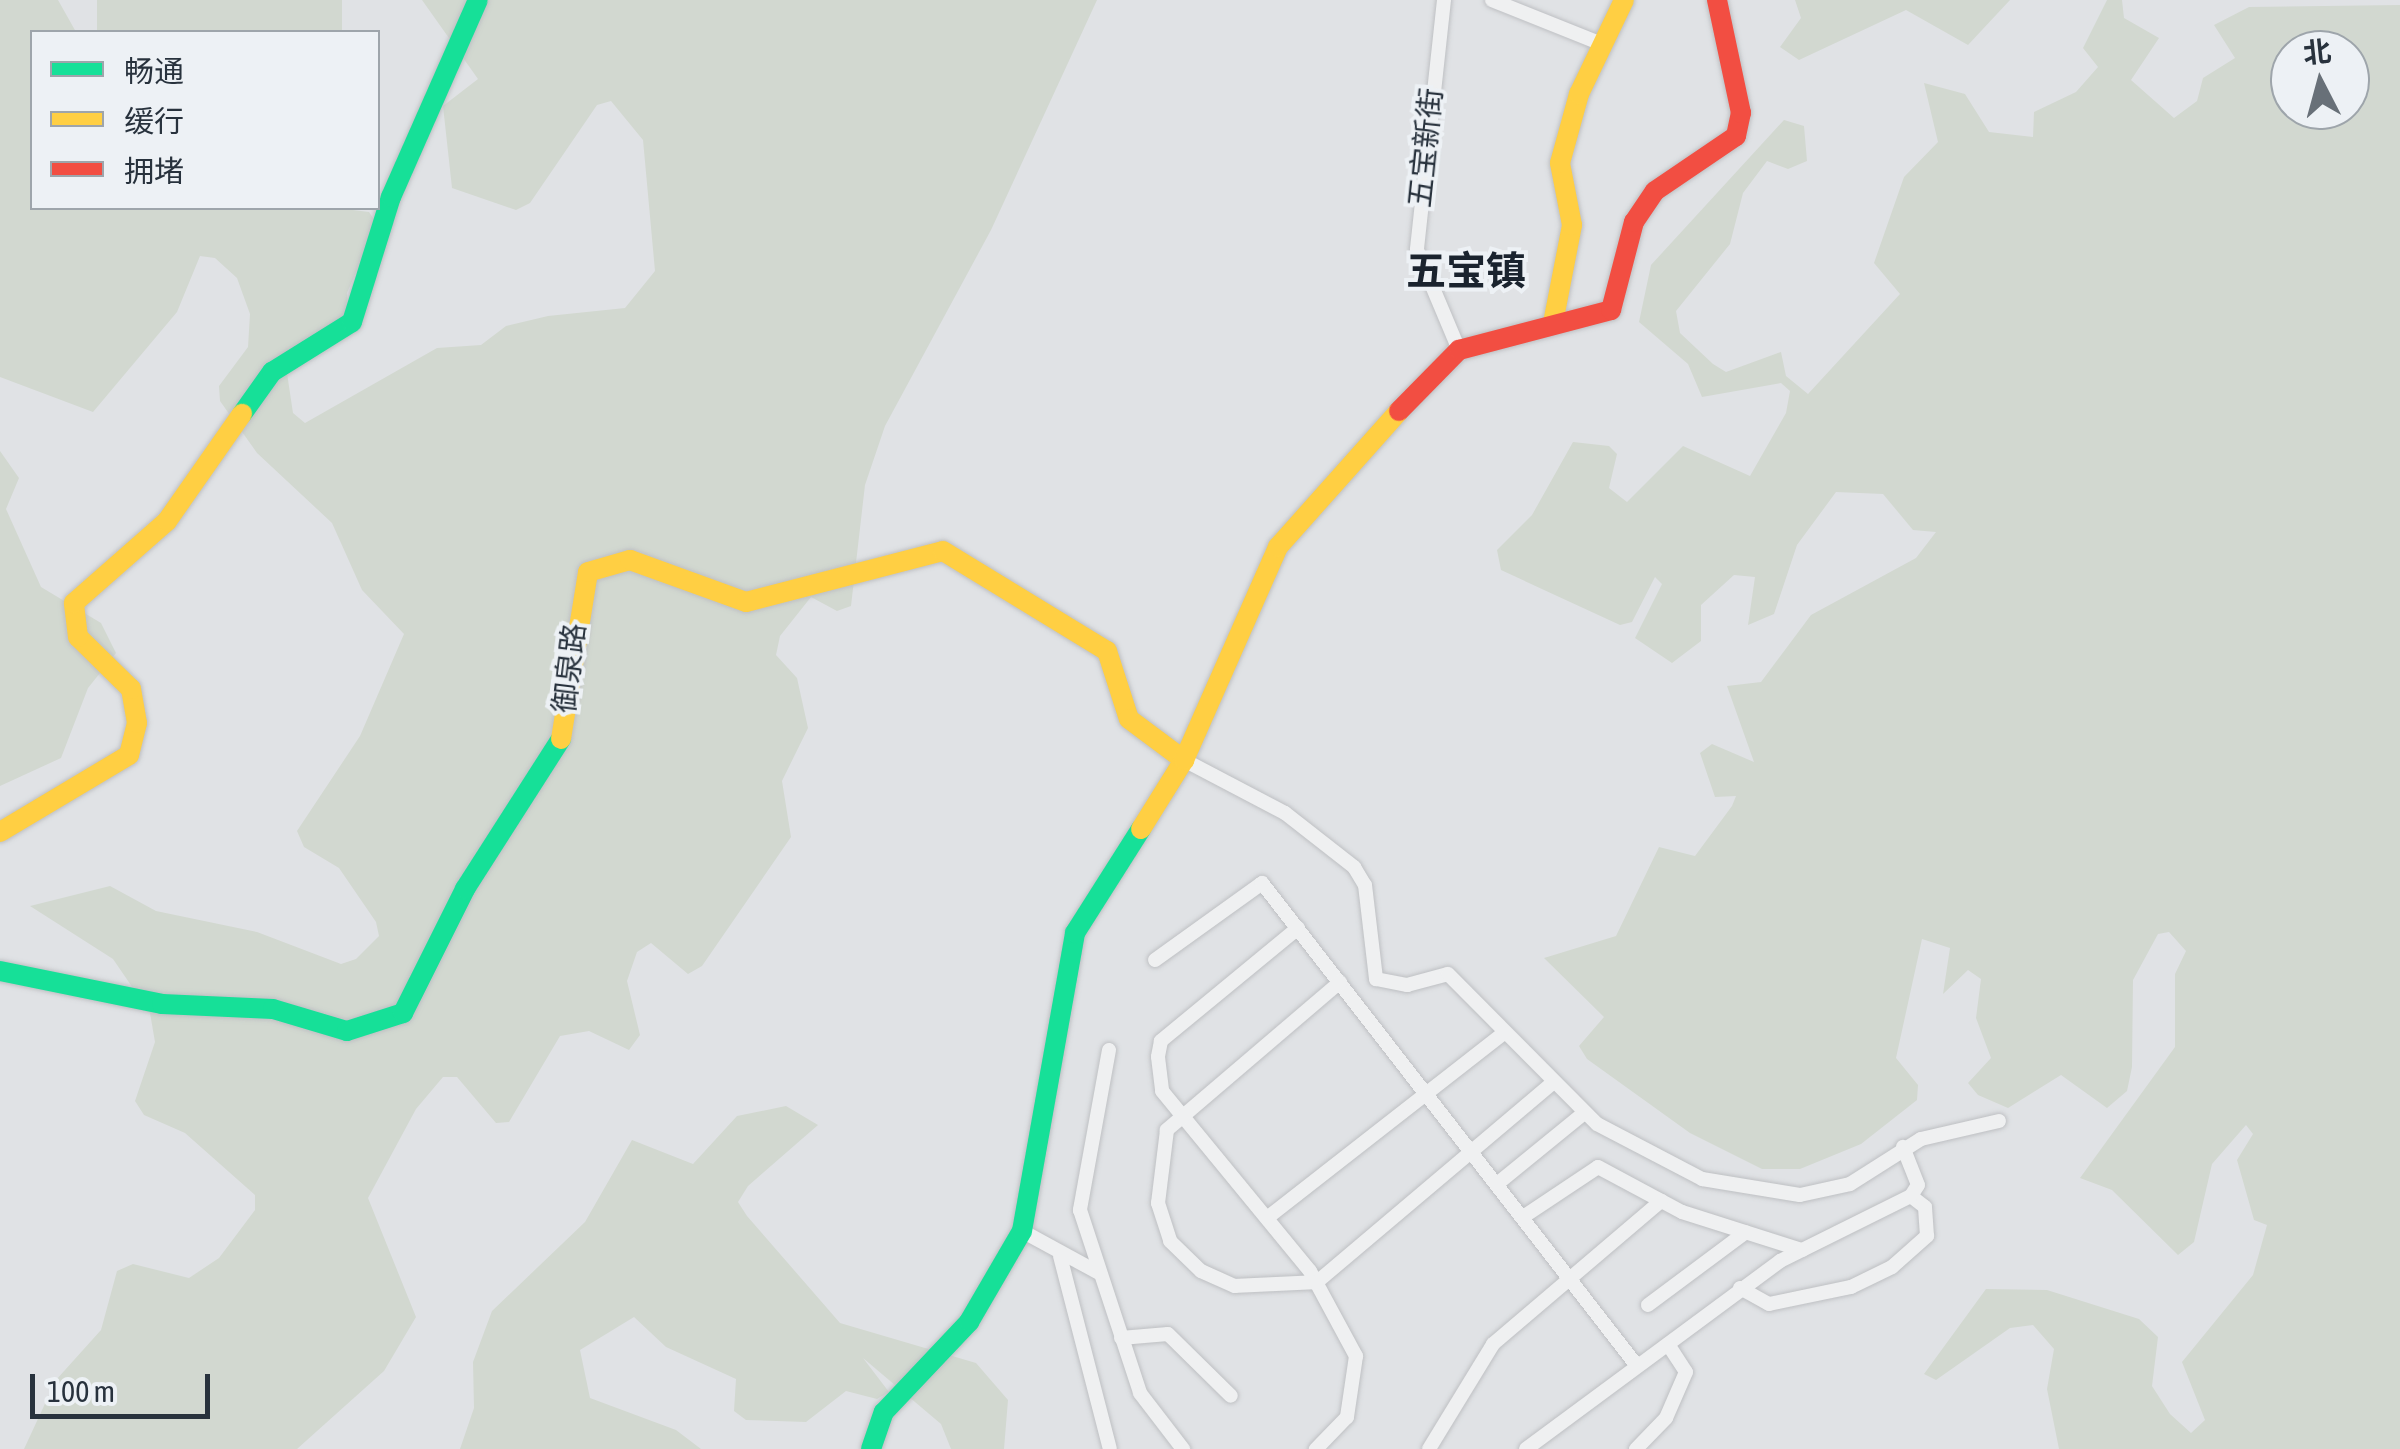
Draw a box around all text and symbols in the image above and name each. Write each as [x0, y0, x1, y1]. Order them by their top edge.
legend [30, 30, 380, 210]
north arrow [2270, 30, 2370, 130]
text: 北 [2301, 35, 2333, 70]
text: 畅通 [124, 54, 184, 88]
street label: 五宝新街 [1401, 86, 1449, 210]
text: 缓行 [124, 104, 184, 138]
text: 拥堵 [124, 154, 184, 188]
district label: 五宝镇 [1406, 247, 1526, 295]
street label: 御泉路 [546, 621, 592, 715]
scale bar [35, 1354, 215, 1416]
text: 100 m [47, 1374, 115, 1408]

